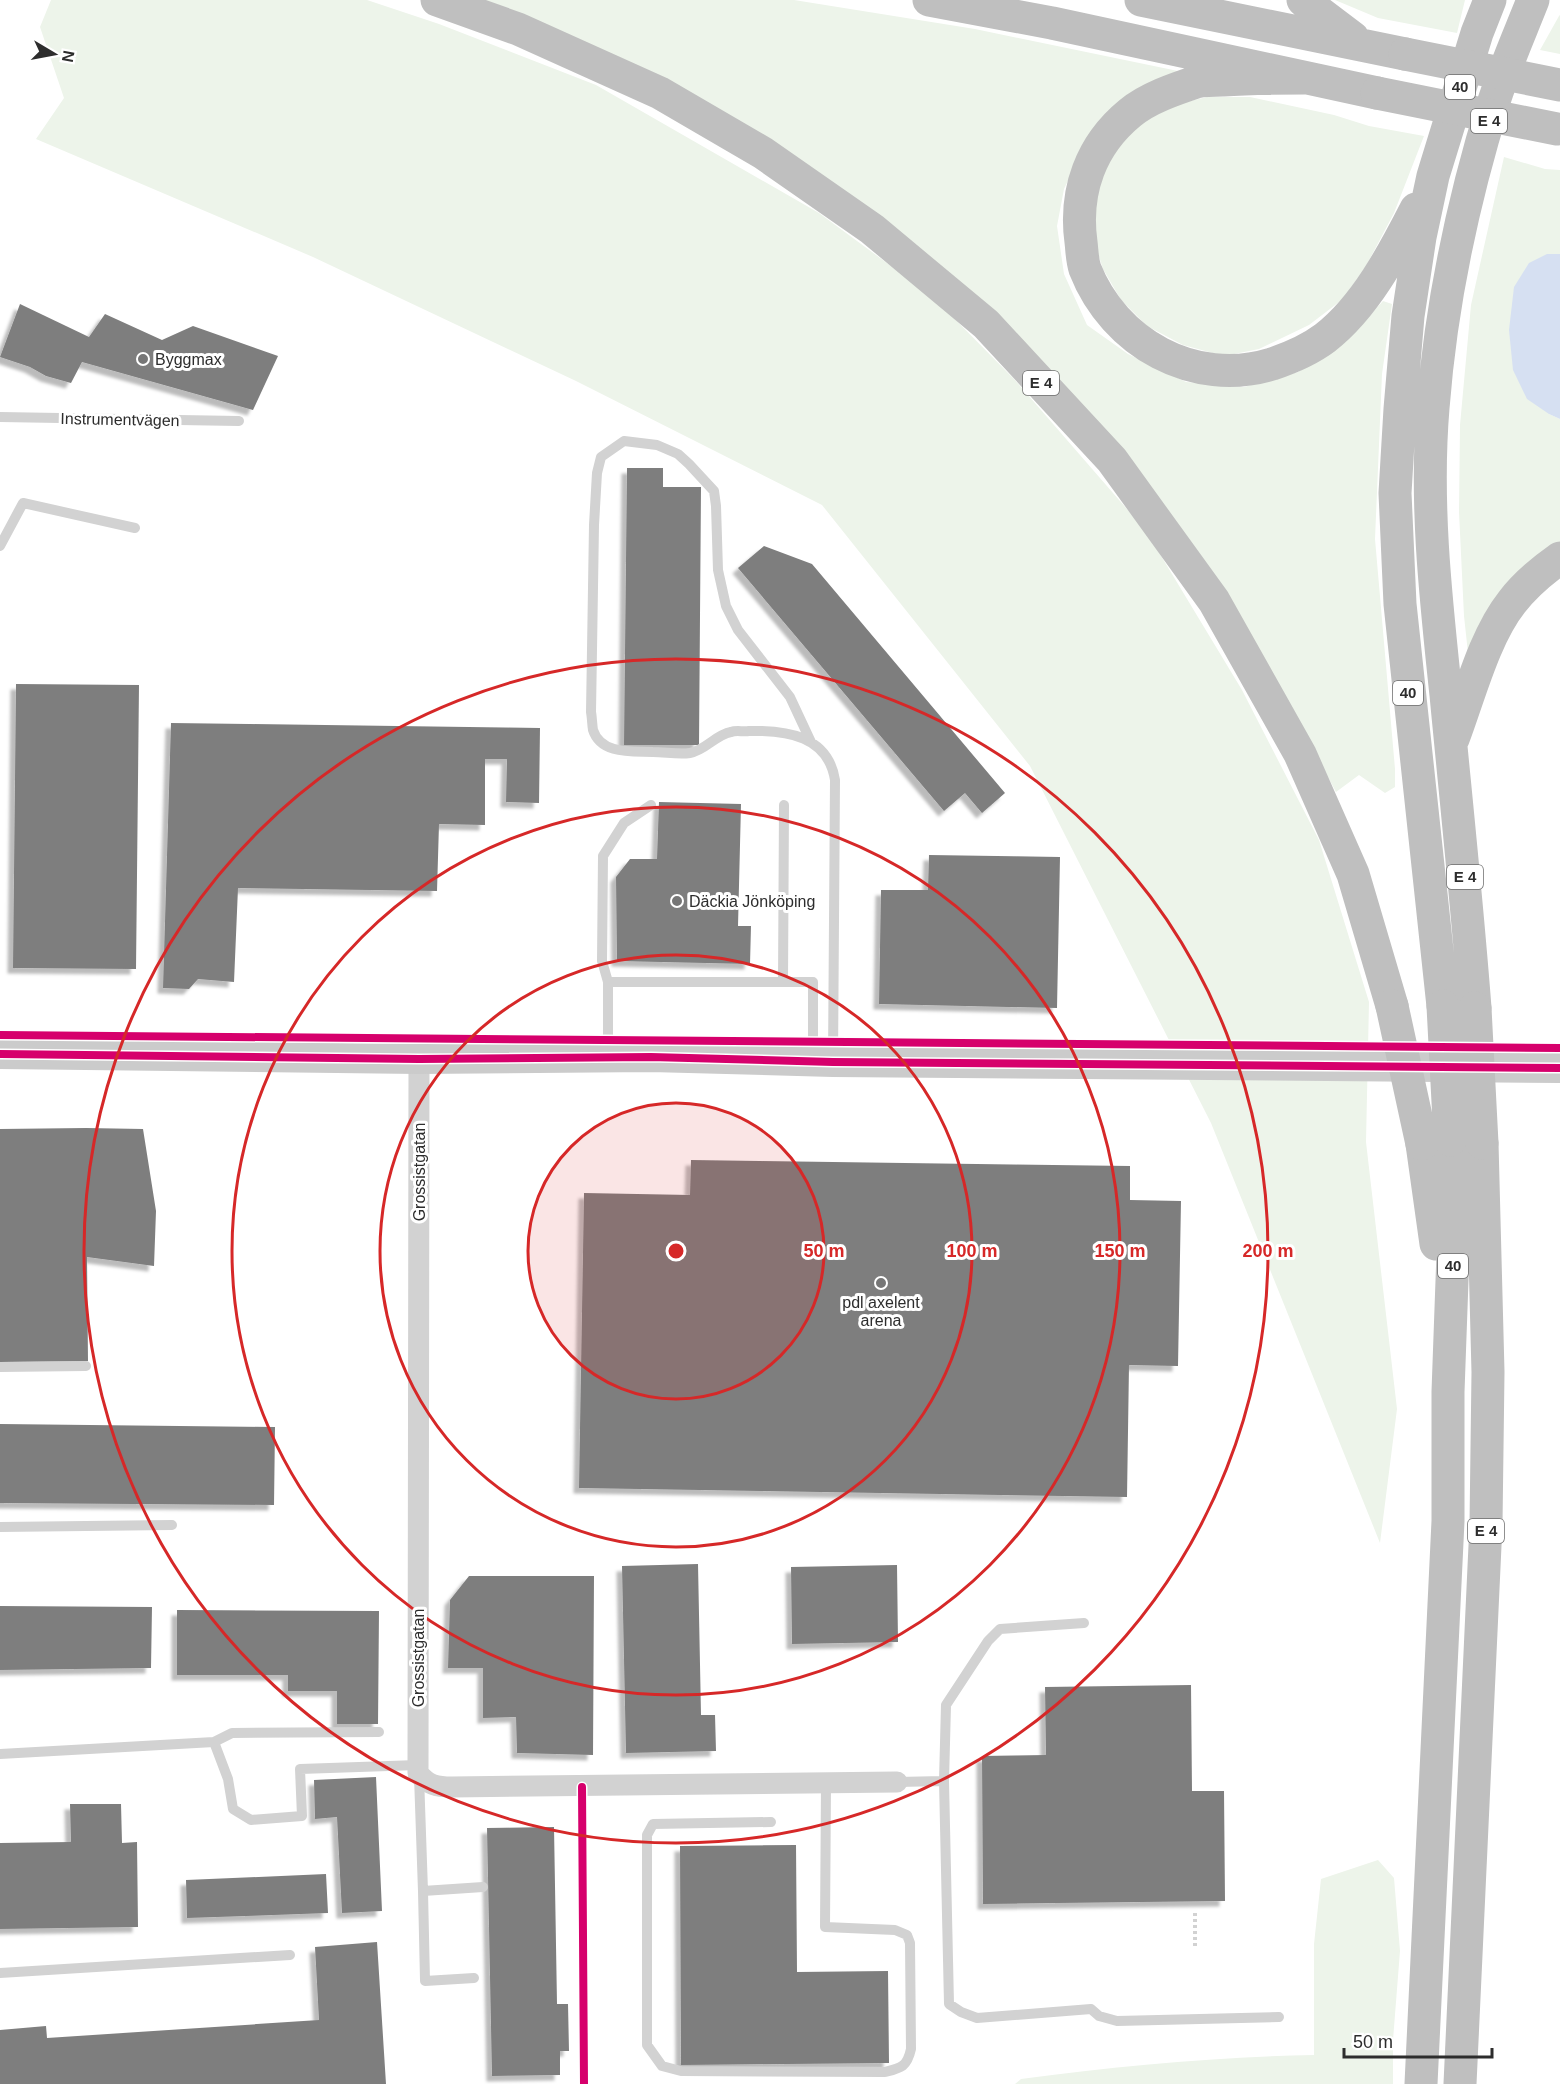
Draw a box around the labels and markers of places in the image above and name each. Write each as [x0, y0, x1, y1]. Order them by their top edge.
place label: Byggmax [155, 351, 222, 368]
marker: Byggmax [136, 352, 150, 366]
place label: Däckia Jönköping [689, 893, 815, 910]
marker: Däckia Jönköping [670, 894, 684, 908]
centre of rings [666, 1241, 686, 1261]
marker: pdl axelent arena [874, 1276, 888, 1290]
place label: pdl axelent arena [842, 1294, 920, 1329]

